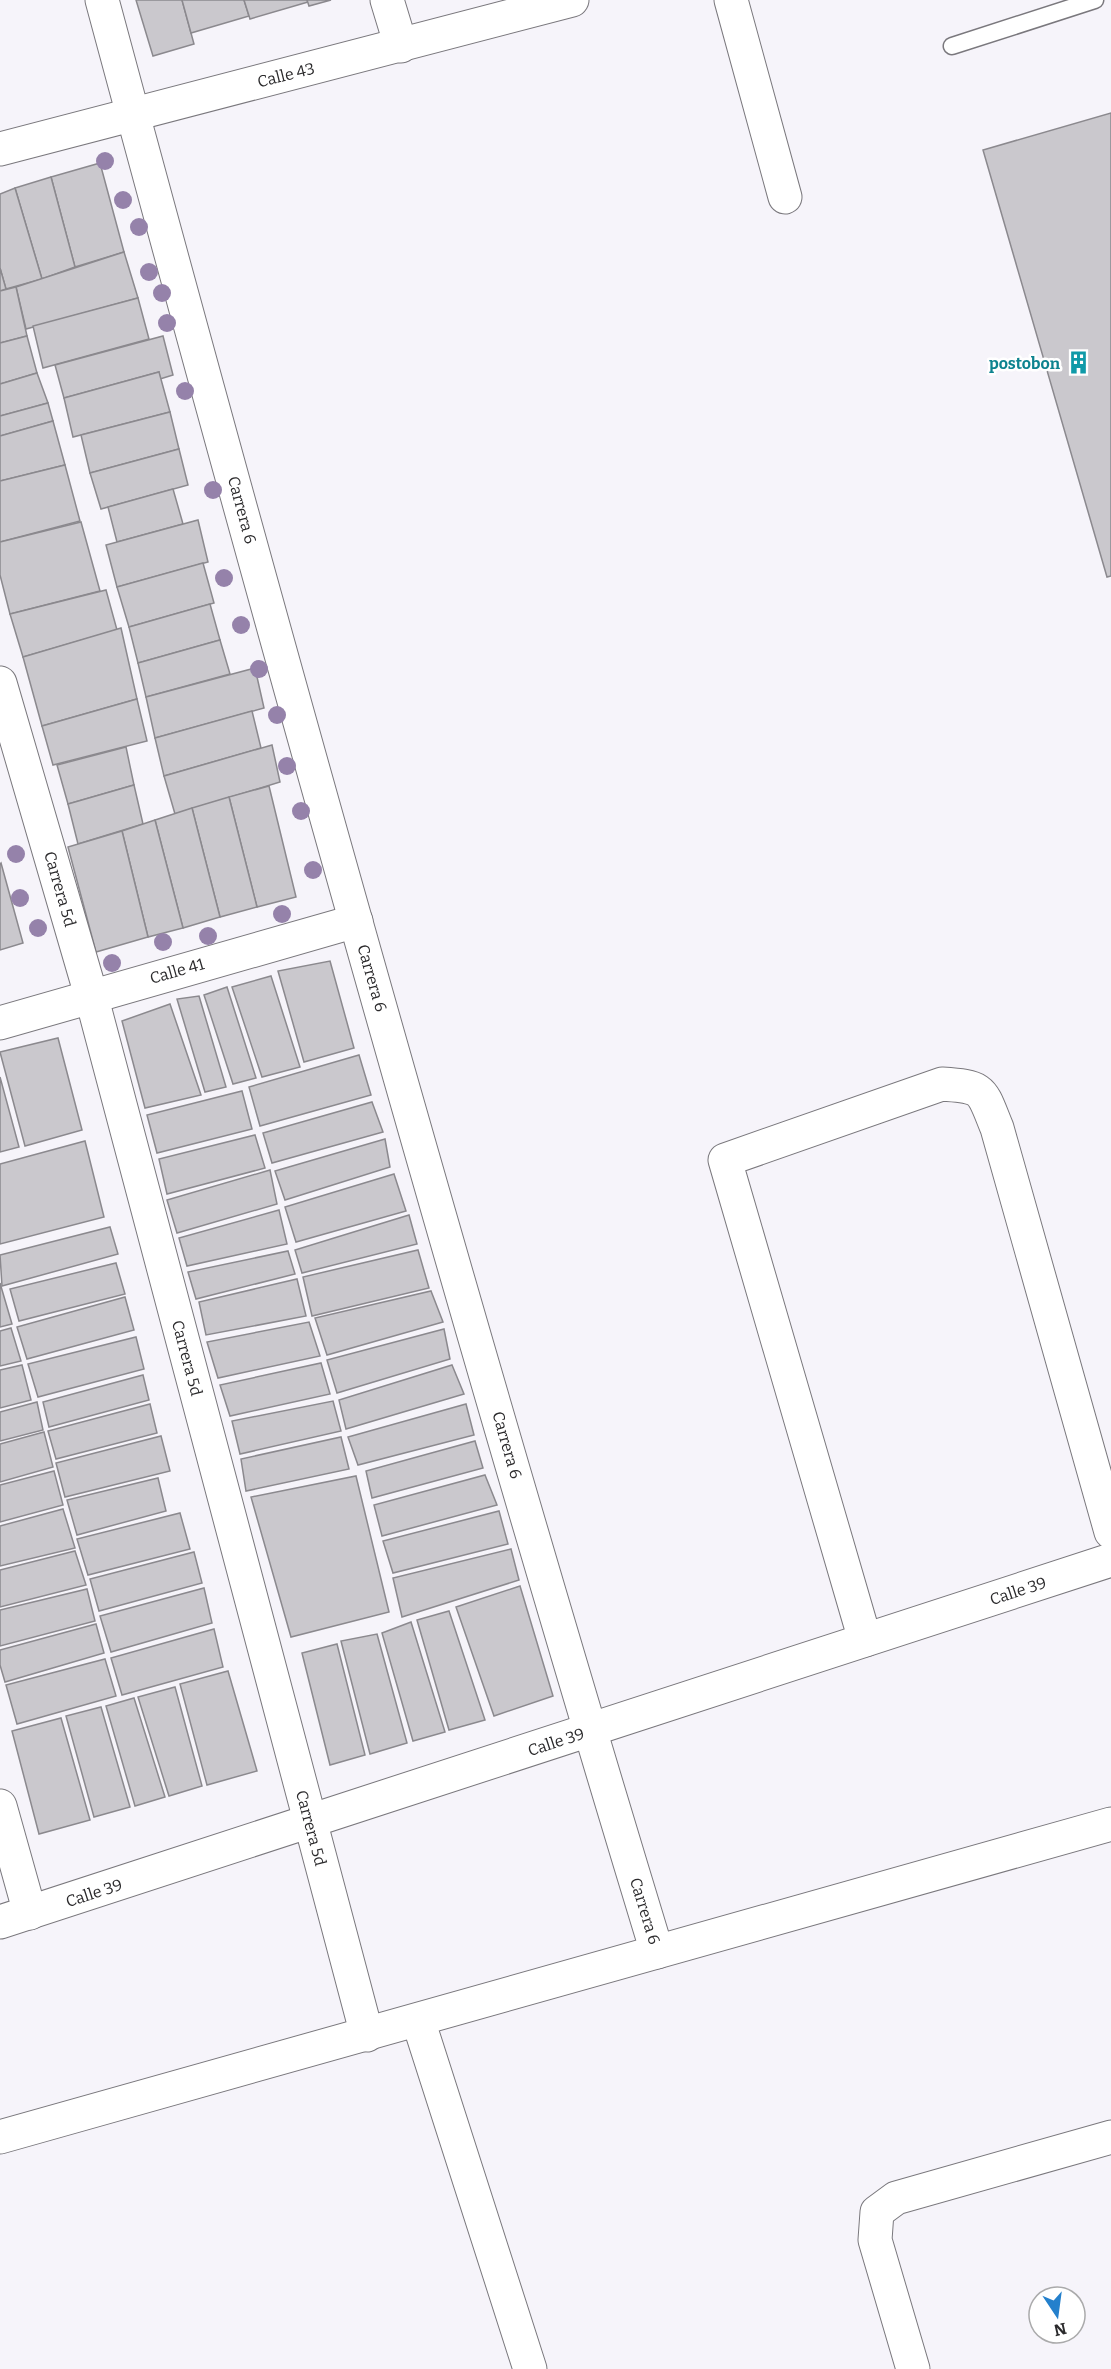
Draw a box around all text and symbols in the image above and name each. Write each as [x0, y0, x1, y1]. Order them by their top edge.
street label: Calle 43 [255, 59, 317, 91]
building icon: postobon [1065, 350, 1091, 376]
place label: postobon [989, 354, 1061, 373]
street label: Carrera 6 [224, 474, 260, 546]
street label: Carrera 5d [40, 849, 80, 929]
street label: Carrera 6 [353, 942, 391, 1014]
street label: Calle 41 [148, 954, 207, 988]
street label: Carrera 5d [168, 1318, 206, 1398]
street label: Carrera 6 [488, 1409, 526, 1481]
street label: Calle 39 [987, 1573, 1049, 1609]
street label: Calle 39 [525, 1724, 587, 1760]
street label: Carrera 5d [292, 1788, 330, 1868]
street label: Calle 39 [63, 1875, 125, 1911]
street label: Carrera 6 [626, 1875, 664, 1947]
north arrow [1027, 2285, 1087, 2345]
text: N [1052, 2318, 1068, 2340]

